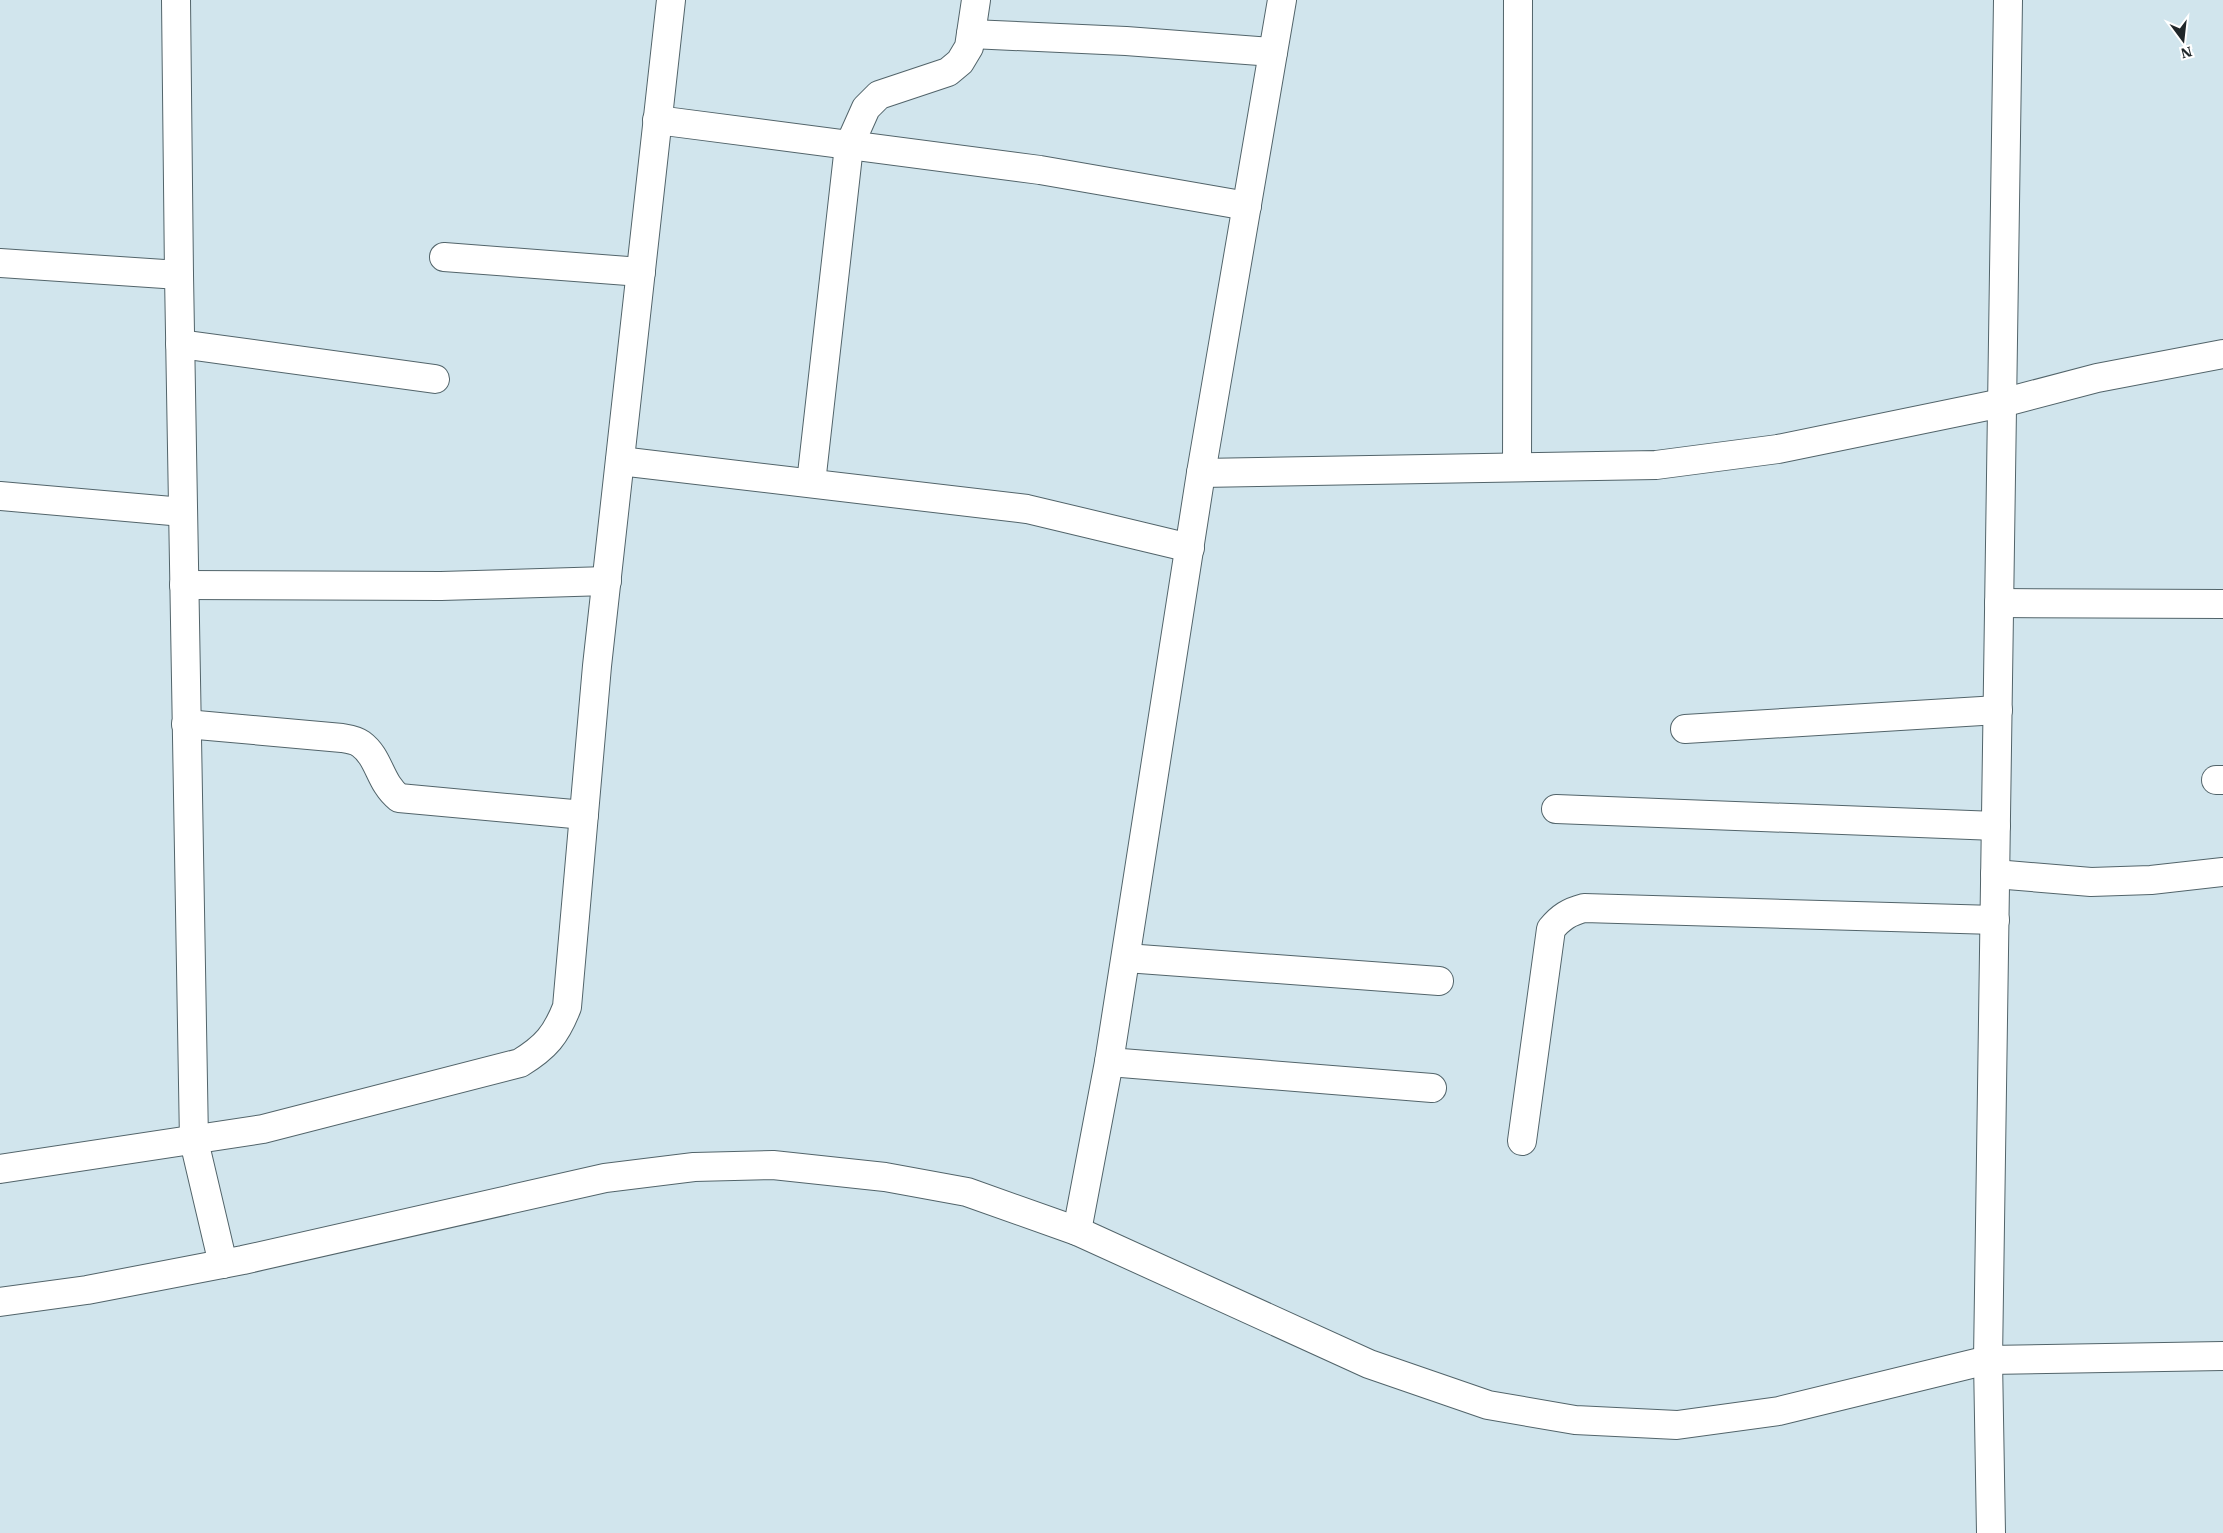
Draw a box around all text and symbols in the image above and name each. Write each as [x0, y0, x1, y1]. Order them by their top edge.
north arrow [2158, 15, 2208, 65]
text: N [2179, 42, 2194, 63]

